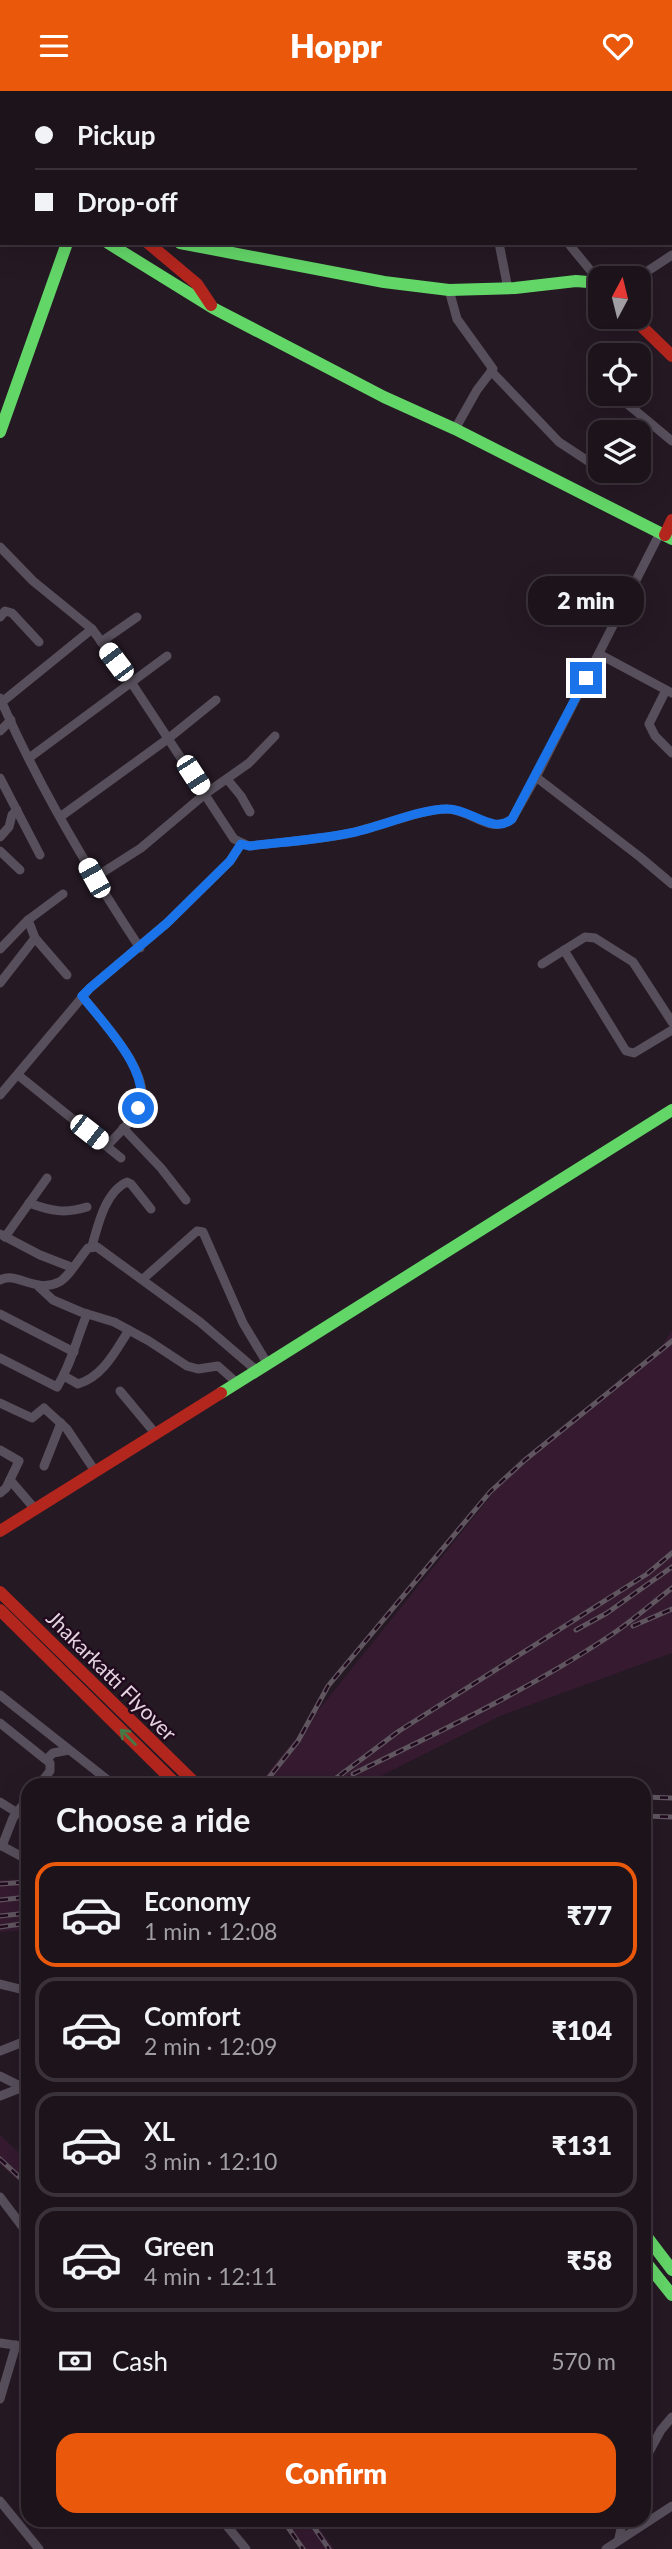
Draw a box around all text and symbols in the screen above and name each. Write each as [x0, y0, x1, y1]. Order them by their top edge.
text: Hoppr [290, 26, 382, 65]
icon: menu [35, 27, 73, 65]
icon: heart [599, 27, 637, 65]
text: Pickup [77, 119, 156, 151]
text: Drop-off [77, 186, 178, 218]
north arrow [588, 266, 651, 329]
map controls [588, 266, 651, 483]
button: locate [588, 343, 651, 406]
button: layers [588, 420, 651, 483]
callout: 2 min [528, 577, 644, 625]
text: 2 min [557, 586, 615, 614]
car [95, 639, 138, 685]
route end [570, 662, 602, 694]
car [173, 752, 214, 798]
car [75, 855, 114, 901]
route start [122, 1092, 154, 1124]
car [66, 1111, 113, 1153]
street label: Jhakarkatti Flyover [42, 1605, 182, 1745]
one-way arrow [120, 1729, 137, 1746]
text: Choose a ride [56, 1800, 250, 1839]
icon: car [60, 1883, 123, 1946]
text: Economy [144, 1885, 250, 1917]
text: ₹77 [567, 1899, 612, 1931]
text: 1 min · 12:08 [144, 1917, 277, 1945]
icon: car [60, 1998, 123, 2061]
text: Comfort [144, 2000, 241, 2032]
text: ₹104 [552, 2014, 612, 2046]
text: 2 min · 12:09 [144, 2032, 277, 2060]
icon: car [60, 2113, 123, 2176]
text: XL [144, 2115, 175, 2147]
text: ₹131 [552, 2129, 612, 2161]
text: 3 min · 12:10 [144, 2147, 277, 2175]
icon: car [60, 2228, 123, 2291]
text: Green [144, 2230, 214, 2262]
text: ₹58 [567, 2244, 612, 2276]
text: 4 min · 12:11 [144, 2262, 277, 2290]
icon: cash [56, 2342, 94, 2380]
text: Cash [112, 2345, 168, 2377]
text: 570 m [551, 2347, 616, 2375]
button: Confirm [56, 2433, 616, 2513]

